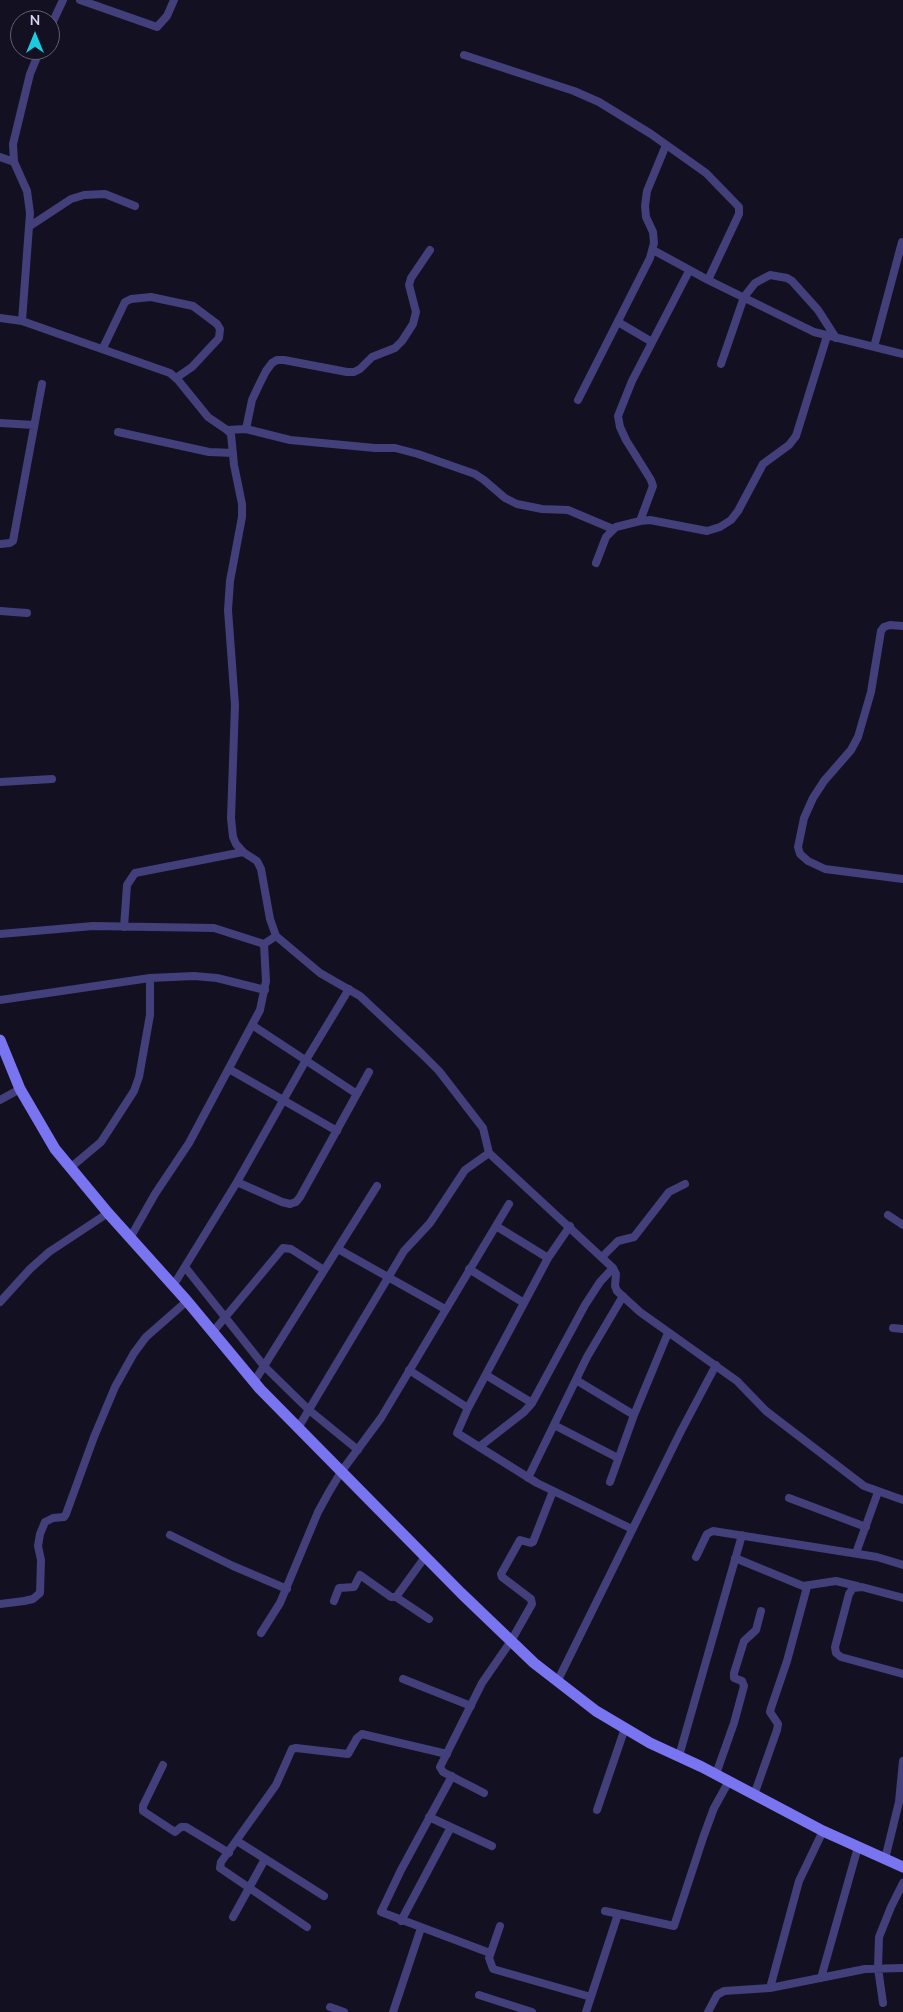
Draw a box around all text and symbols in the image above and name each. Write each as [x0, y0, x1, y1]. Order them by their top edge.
north arrow [10, 10, 60, 60]
text: N [30, 11, 40, 30]

